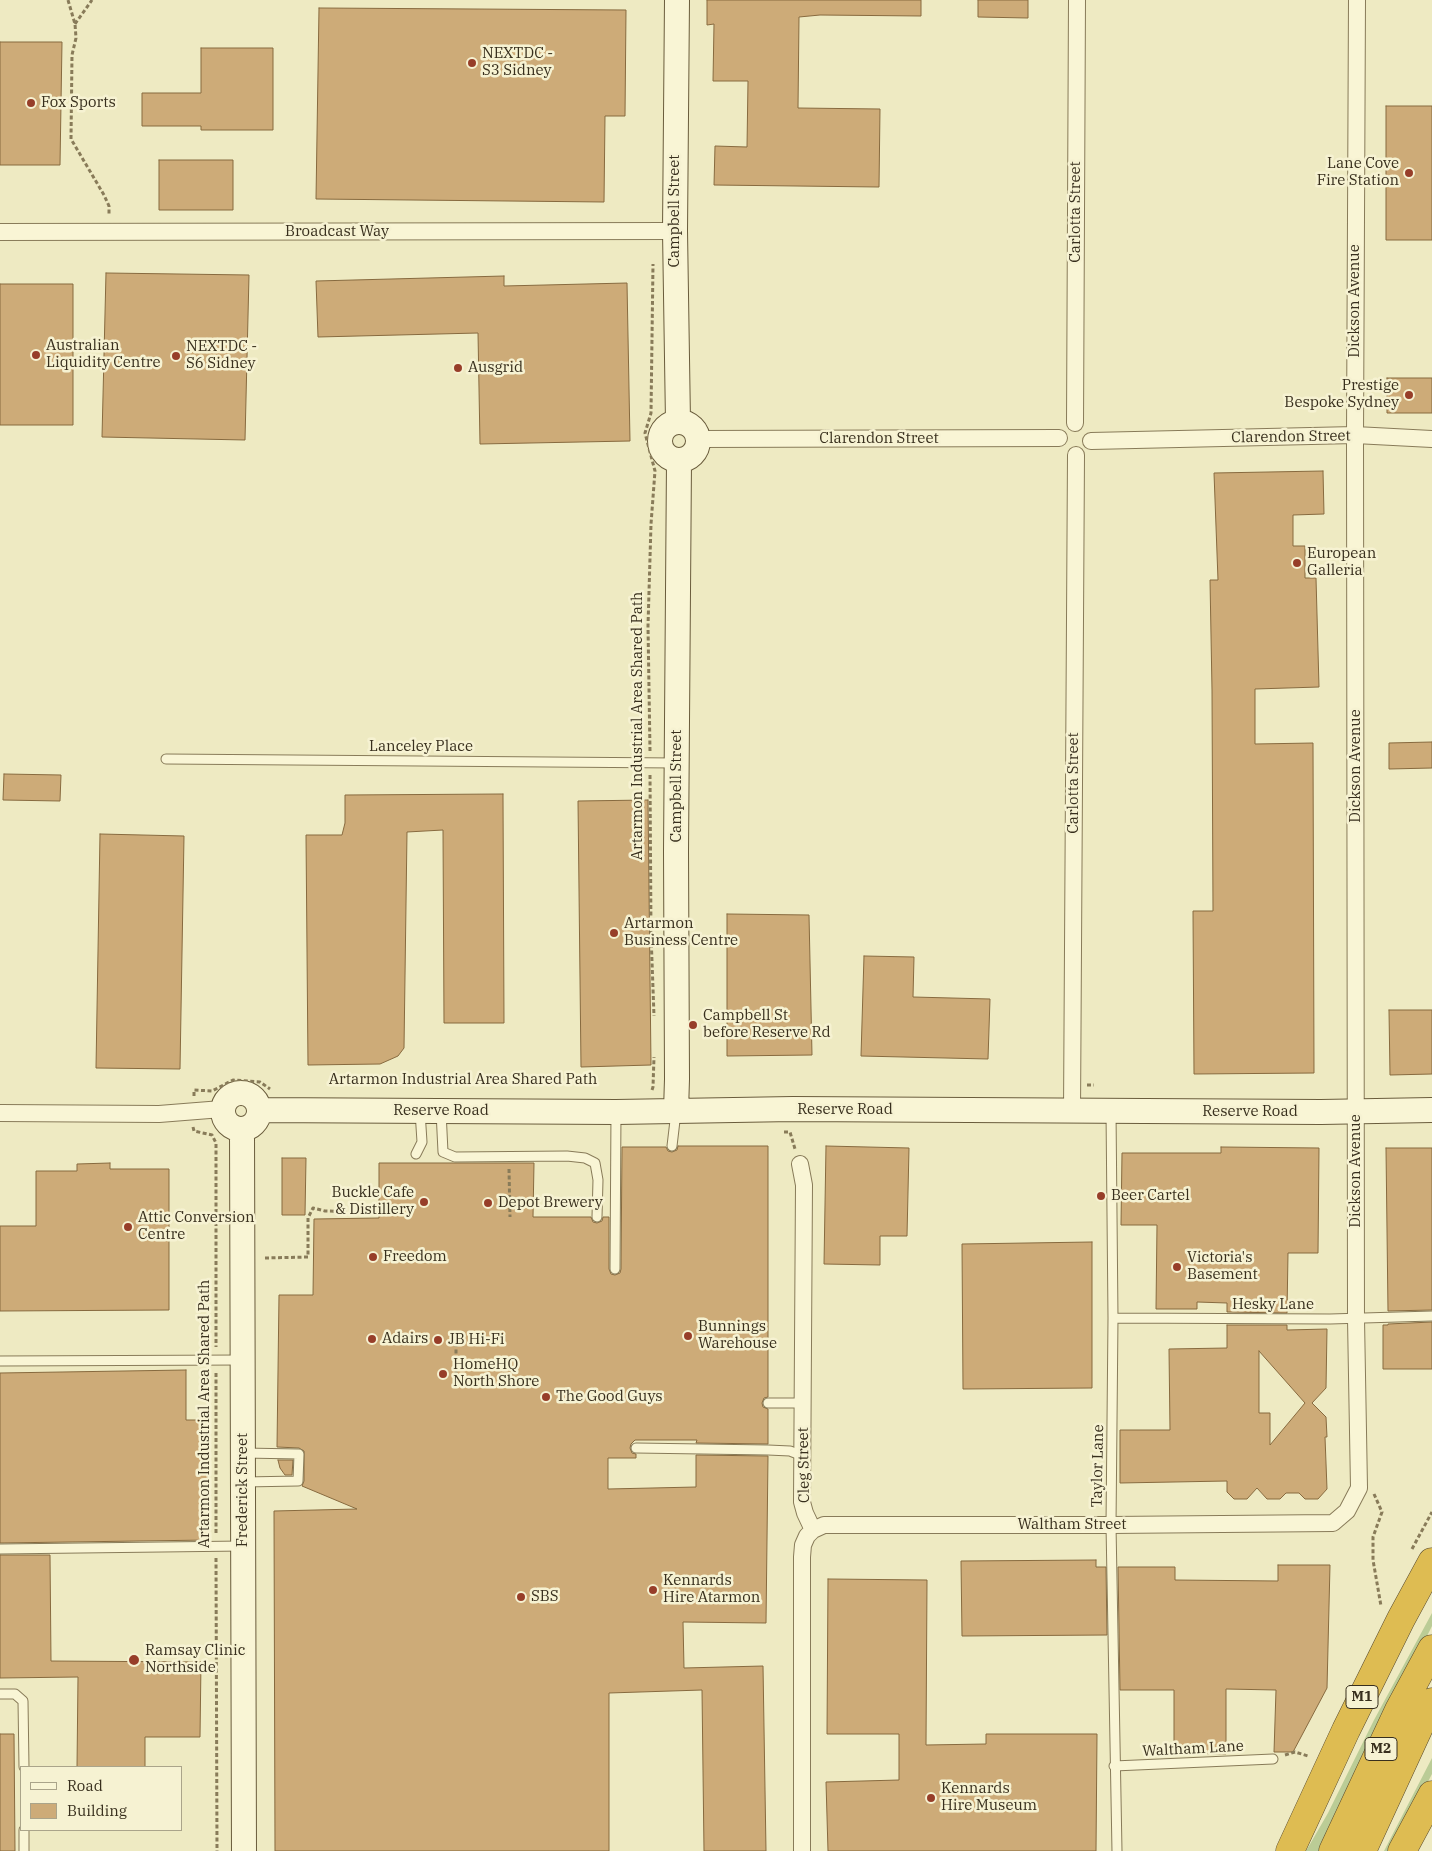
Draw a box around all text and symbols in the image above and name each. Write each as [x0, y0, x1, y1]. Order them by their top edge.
place label: NEXTDC - S3 Sidney [482, 45, 553, 80]
marker: NEXTDC - S3 Sidney [466, 57, 478, 69]
place label: Fox Sports [41, 94, 116, 112]
marker: Fox Sports [25, 97, 37, 109]
street label: Campbell Street [666, 154, 684, 268]
place label: Lane Cove Fire Station [1317, 155, 1399, 190]
street label: Carlotta Street [1067, 161, 1085, 263]
marker: Lane Cove Fire Station [1403, 167, 1415, 179]
street label: Broadcast Way [285, 223, 389, 241]
street label: Dickson Avenue [1346, 244, 1364, 358]
place label: Australian Liquidity Centre [46, 337, 160, 372]
place label: NEXTDC - S6 Sidney [186, 338, 257, 373]
marker: Australian Liquidity Centre [30, 349, 42, 361]
marker: NEXTDC - S6 Sidney [170, 350, 182, 362]
place label: Ausgrid [468, 359, 523, 377]
marker: Ausgrid [452, 362, 464, 374]
place label: Prestige Bespoke Sydney [1284, 377, 1399, 412]
marker: Prestige Bespoke Sydney [1403, 389, 1415, 401]
street label: Clarendon Street [1231, 427, 1351, 447]
street label: Clarendon Street [819, 430, 939, 448]
place label: European Galleria [1307, 545, 1376, 580]
marker: European Galleria [1291, 557, 1303, 569]
street label: Artarmon Industrial Area Shared Path [629, 592, 647, 860]
street label: Dickson Avenue [1347, 709, 1365, 823]
street label: Campbell Street [668, 729, 686, 843]
street label: Carlotta Street [1065, 732, 1083, 834]
street label: Lanceley Place [369, 738, 473, 756]
place label: Artarmon Business Centre [624, 915, 738, 950]
marker: Artarmon Business Centre [608, 927, 620, 939]
place label: Campbell St before Reserve Rd [703, 1007, 831, 1042]
marker: Campbell St before Reserve Rd [687, 1019, 699, 1031]
street label: Artarmon Industrial Area Shared Path [329, 1071, 597, 1089]
street label: Reserve Road [797, 1101, 893, 1119]
street label: Reserve Road [393, 1102, 489, 1120]
street label: Reserve Road [1202, 1103, 1298, 1121]
street label: Dickson Avenue [1347, 1114, 1365, 1228]
place label: Buckle Cafe & Distillery [332, 1184, 414, 1219]
place label: Beer Cartel [1111, 1187, 1190, 1205]
marker: Beer Cartel [1095, 1190, 1107, 1202]
place label: Depot Brewery [498, 1194, 603, 1212]
marker: Buckle Cafe & Distillery [418, 1196, 430, 1208]
marker: Depot Brewery [482, 1197, 494, 1209]
place label: Attic Conversion Centre [138, 1209, 255, 1244]
marker: Attic Conversion Centre [122, 1221, 134, 1233]
place label: Freedom [383, 1248, 447, 1266]
place label: Victoria's Basement [1187, 1249, 1258, 1284]
marker: Freedom [367, 1251, 379, 1263]
marker: Victoria's Basement [1171, 1261, 1183, 1273]
street label: Artarmon Industrial Area Shared Path [196, 1280, 214, 1548]
street label: Hesky Lane [1232, 1296, 1314, 1314]
place label: Bunnings Warehouse [698, 1318, 777, 1353]
place label: Adairs [382, 1330, 428, 1348]
marker: Bunnings Warehouse [682, 1330, 694, 1342]
place label: JB Hi-Fi [448, 1331, 505, 1349]
marker: Adairs [366, 1333, 378, 1345]
marker: JB Hi-Fi [432, 1334, 444, 1346]
place label: HomeHQ North Shore [453, 1356, 539, 1391]
marker: HomeHQ North Shore [437, 1368, 449, 1380]
place label: The Good Guys [556, 1388, 663, 1406]
marker: The Good Guys [540, 1391, 552, 1403]
street label: Taylor Lane [1088, 1424, 1108, 1508]
street label: Cleg Street [794, 1427, 814, 1503]
street label: Frederick Street [234, 1433, 252, 1547]
street label: Waltham Street [1017, 1516, 1127, 1534]
place label: Kennards Hire Atarmon [663, 1572, 760, 1607]
marker: Kennards Hire Atarmon [647, 1584, 659, 1596]
place label: SBS [531, 1588, 559, 1606]
marker: SBS [515, 1591, 527, 1603]
place label: Ramsay Clinic Northside [145, 1642, 245, 1677]
marker: Ramsay Clinic Northside [127, 1653, 141, 1667]
road number: M1 [1346, 1685, 1378, 1708]
street label: Waltham Lane [1142, 1737, 1244, 1761]
road number: M2 [1365, 1738, 1397, 1760]
legend [20, 1766, 182, 1831]
text: Road [67, 1776, 103, 1795]
place label: Kennards Hire Museum [941, 1780, 1037, 1815]
marker: Kennards Hire Museum [925, 1792, 937, 1804]
text: Building [67, 1801, 127, 1820]

